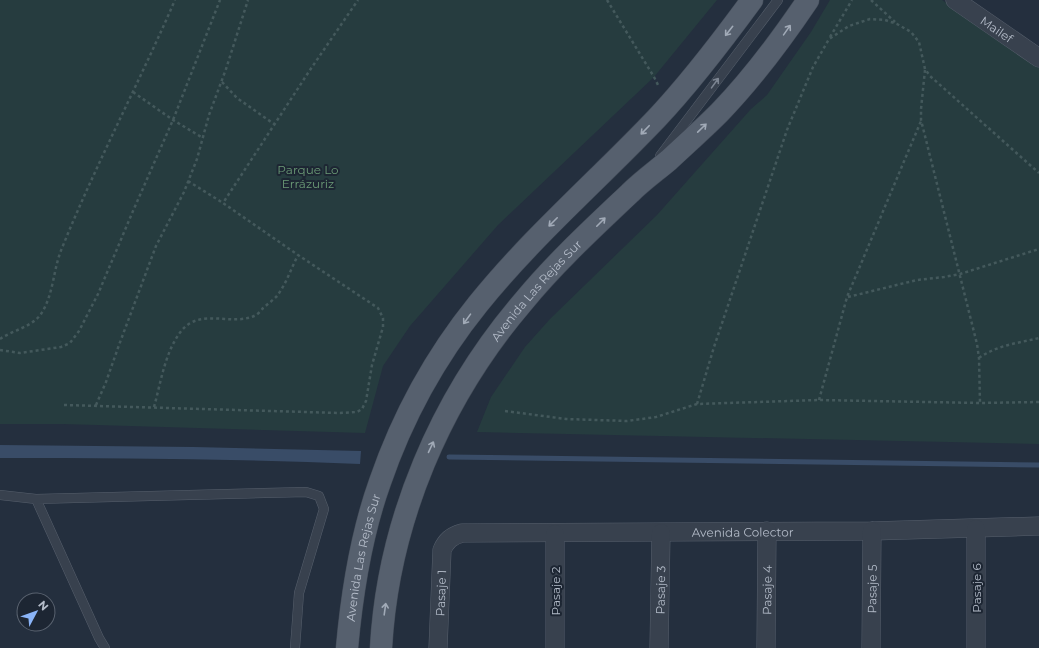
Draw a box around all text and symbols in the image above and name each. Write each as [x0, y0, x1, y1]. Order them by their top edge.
street label: Mailef [978, 12, 1017, 46]
one-way arrow [783, 25, 791, 36]
one-way arrow [725, 26, 733, 37]
one-way arrow [711, 78, 719, 89]
one-way arrow [697, 124, 707, 133]
one-way arrow [640, 125, 650, 135]
park label: Parque Lo Errázuriz [277, 162, 339, 191]
one-way arrow [548, 217, 558, 227]
one-way arrow [596, 217, 606, 227]
street label: Avenida Las Rejas Sur [487, 236, 585, 344]
one-way arrow [463, 314, 471, 325]
one-way arrow [428, 441, 435, 453]
street label: Avenida Las Rejas Sur [342, 491, 383, 622]
street label: Avenida Colector [692, 524, 794, 539]
street label: Pasaje 6 [969, 563, 984, 613]
street label: Pasaje 5 [864, 564, 879, 614]
street label: Pasaje 3 [652, 565, 668, 615]
street label: Pasaje 4 [759, 565, 774, 615]
street label: Pasaje 2 [548, 566, 563, 615]
street label: Pasaje 1 [432, 569, 449, 617]
north arrow [16, 592, 56, 632]
text: N [35, 597, 52, 613]
one-way arrow [381, 603, 389, 616]

